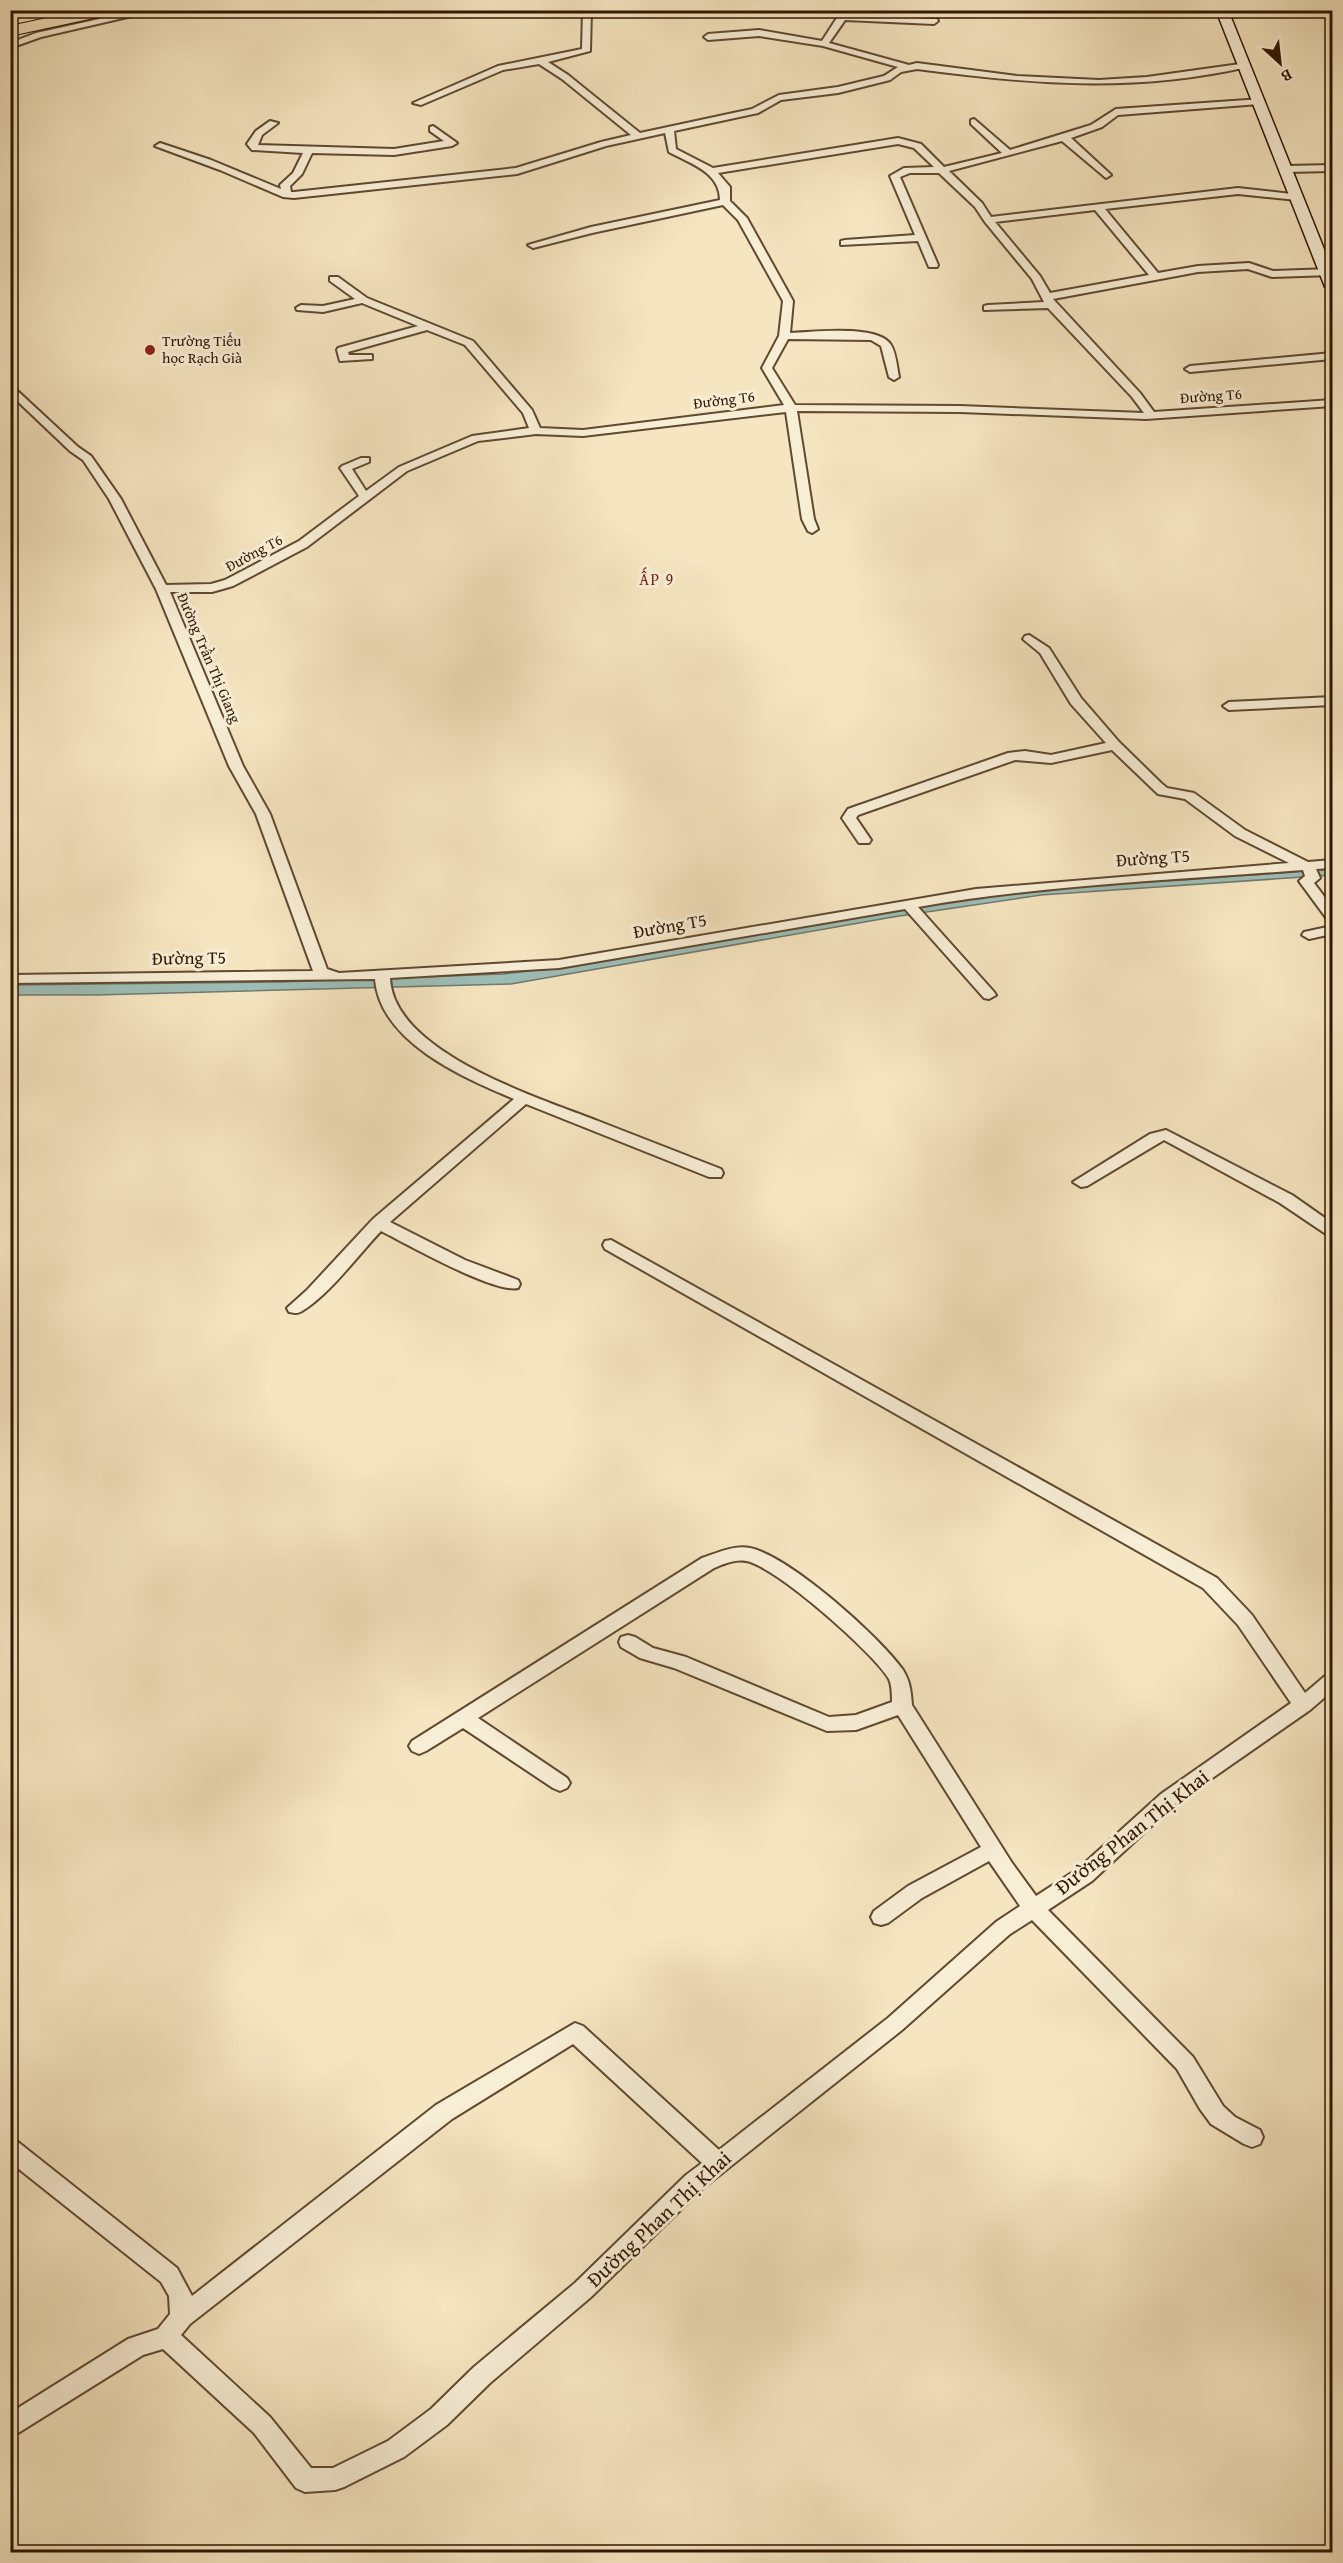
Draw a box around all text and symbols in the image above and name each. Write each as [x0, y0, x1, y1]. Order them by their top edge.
north arrow [1250, 33, 1310, 93]
text: B [1277, 63, 1297, 89]
place label: Trường Tiểu học Rạch Già [162, 330, 242, 368]
marker: Trường Tiểu học Rạch Già [143, 343, 157, 357]
street label: Đường T6 [1179, 383, 1243, 408]
street label: Đường T6 [692, 385, 756, 414]
street label: Đường T6 [222, 529, 286, 576]
district label: ẤP 9 [639, 566, 675, 591]
street label: Đường Trần Thị Giang [172, 589, 247, 727]
street label: Đường T5 [1115, 841, 1191, 874]
street label: Đường T5 [631, 906, 709, 945]
street label: Đường T5 [152, 943, 226, 972]
street label: Đường Phan Thị Khai [1048, 1761, 1215, 1902]
street label: Đường Phan Thị Khai [579, 2143, 738, 2294]

